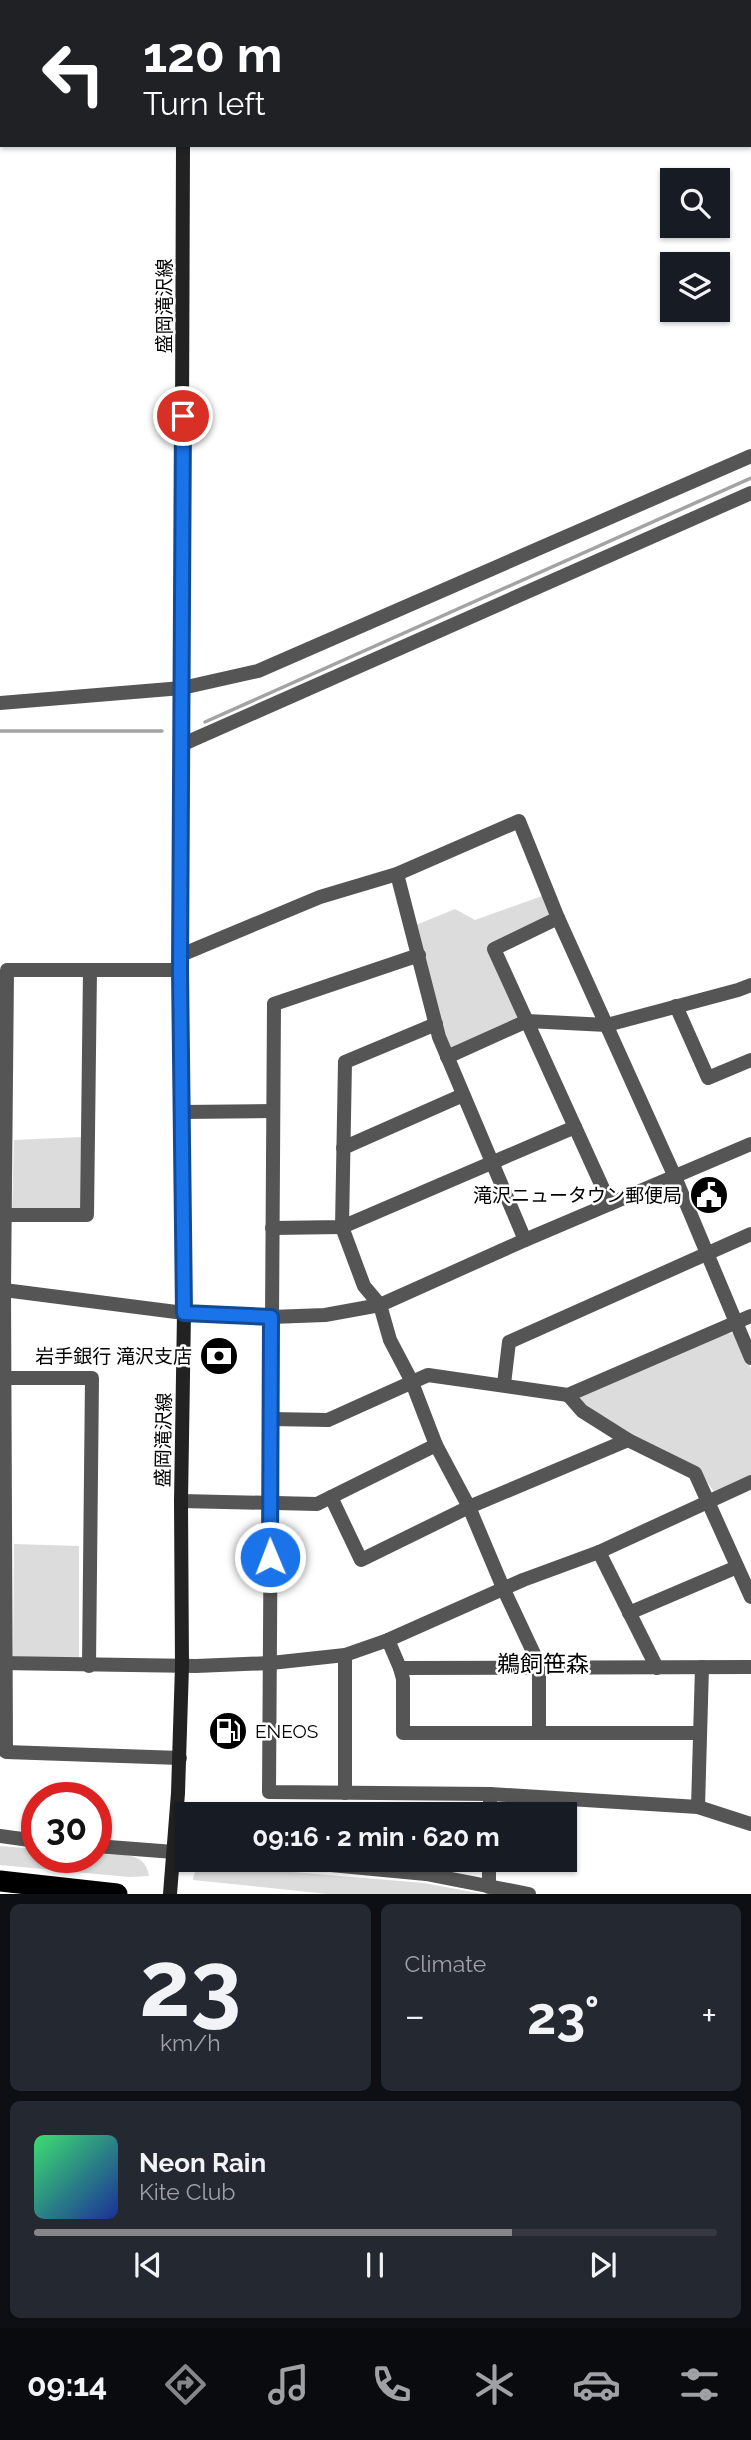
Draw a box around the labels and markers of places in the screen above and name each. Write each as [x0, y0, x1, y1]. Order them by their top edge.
pin [153, 386, 213, 446]
public building icon: 滝沢ニュータウン郵便局 [688, 1174, 730, 1216]
place label: 滝沢ニュータウン郵便局 [473, 1184, 682, 1206]
bank icon: 岩手銀行 滝沢支店 [198, 1335, 240, 1377]
place label: 岩手銀行 滝沢支店 [35, 1345, 192, 1367]
fuel station icon: ENEOS [207, 1710, 249, 1752]
place label: ENEOS [255, 1720, 318, 1742]

